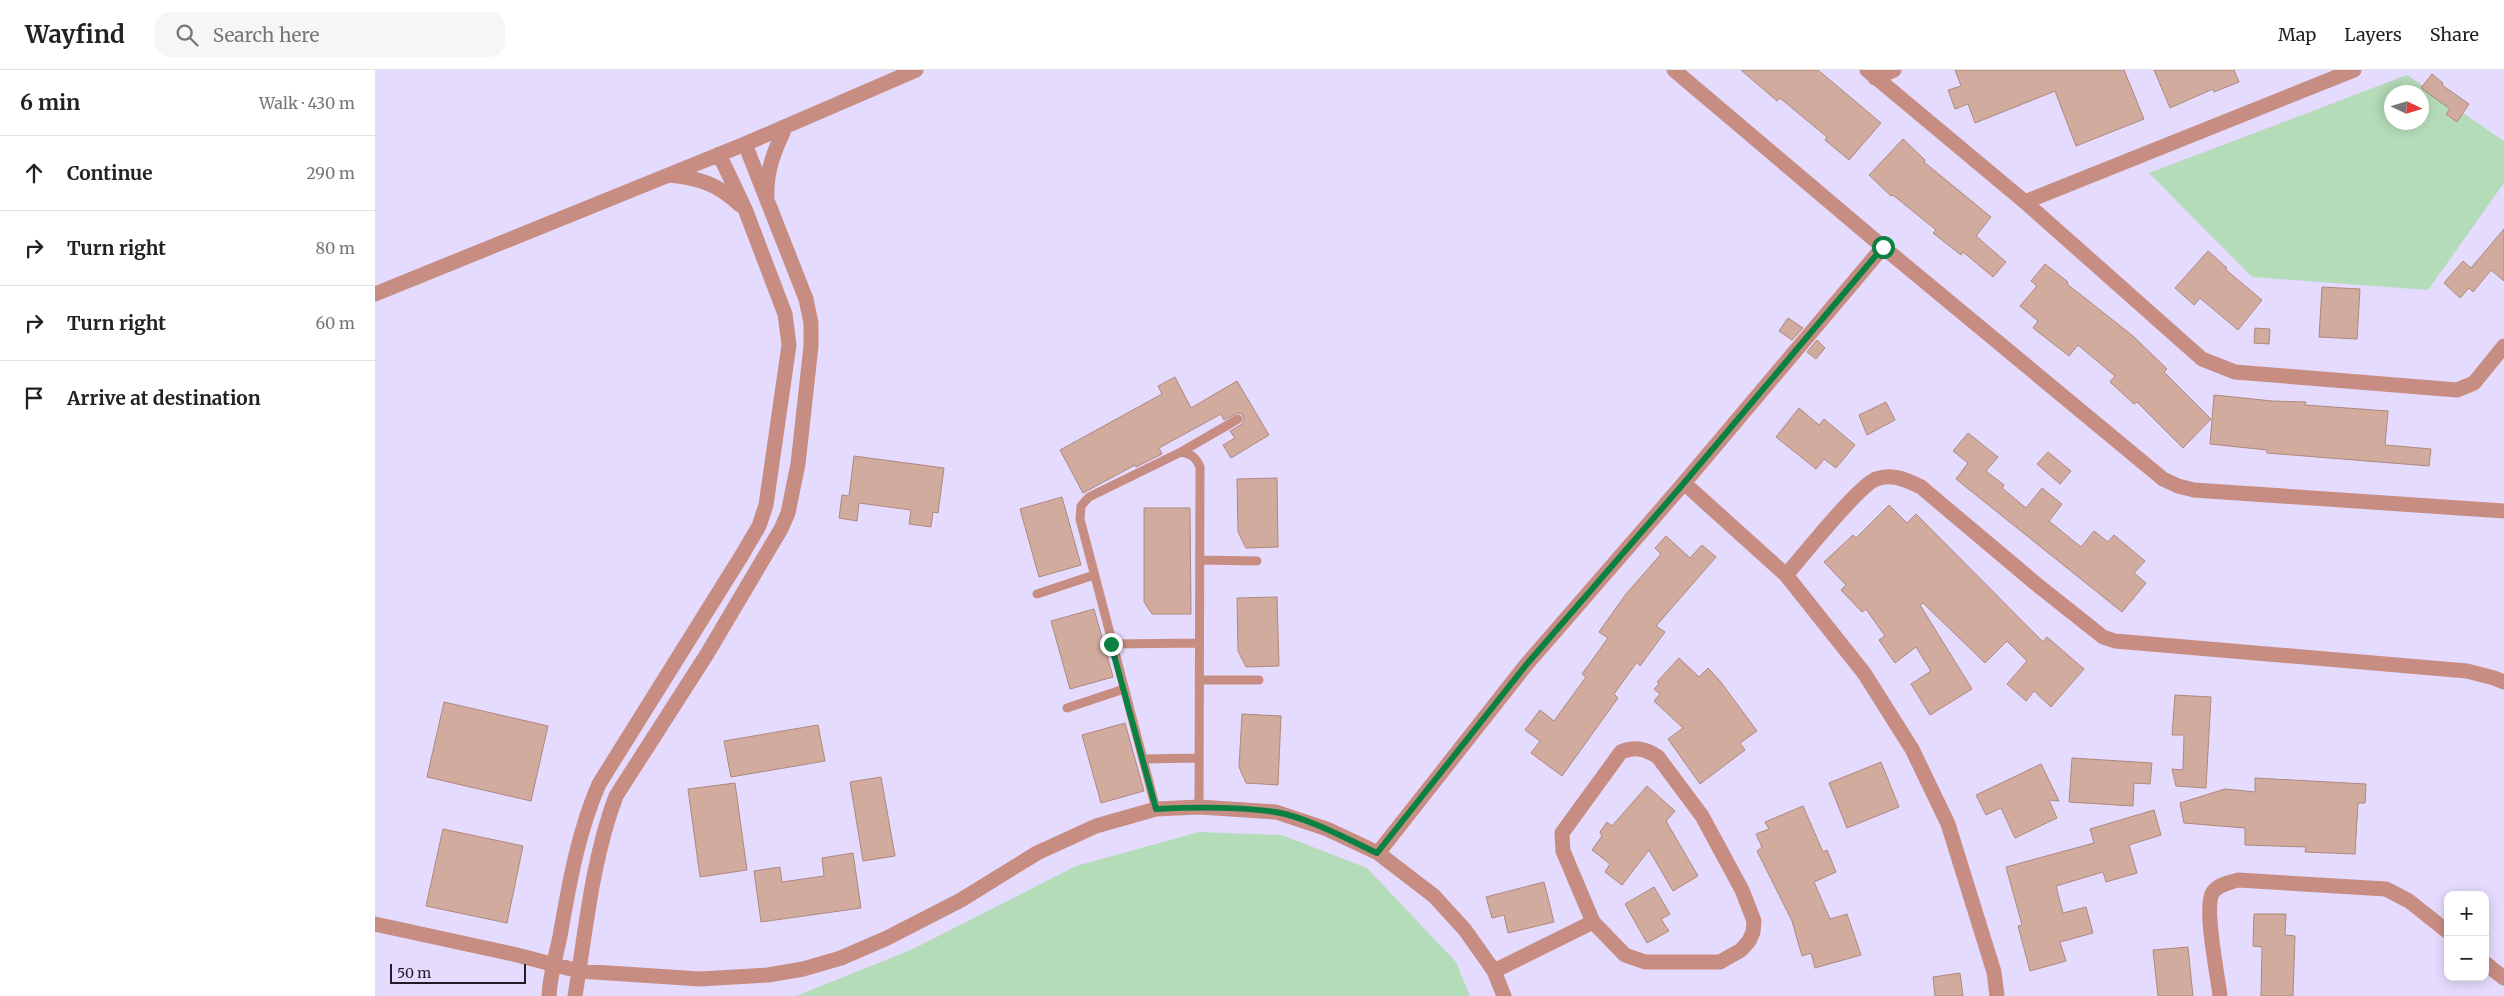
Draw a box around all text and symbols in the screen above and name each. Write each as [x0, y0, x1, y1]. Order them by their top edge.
search box [155, 12, 505, 57]
text: Wayfind [25, 19, 125, 50]
icon: search [173, 21, 201, 49]
text: Search here [213, 23, 319, 47]
text: Map [2278, 23, 2316, 46]
text: Layers [2344, 23, 2402, 46]
text: Share [2430, 23, 2479, 46]
north arrow [2384, 85, 2429, 130]
text: 6 min [20, 89, 80, 116]
text: Walk · 430 m [259, 93, 355, 113]
icon: ahead [20, 159, 48, 187]
text: Continue [67, 161, 153, 185]
text: 290 m [306, 163, 355, 183]
icon: right [20, 234, 48, 262]
text: Turn right [67, 236, 166, 260]
route start [1872, 236, 1895, 259]
text: 80 m [316, 238, 355, 258]
icon: right [20, 309, 48, 337]
text: Turn right [67, 311, 166, 335]
text: 60 m [315, 313, 355, 333]
icon: arrive [20, 384, 48, 412]
text: Arrive at destination [67, 386, 261, 410]
route end [1100, 633, 1123, 656]
map controls [2444, 891, 2489, 981]
button: + [2444, 891, 2489, 936]
button: − [2444, 936, 2489, 981]
scale bar [390, 961, 526, 984]
text: 50 m [397, 964, 431, 982]

